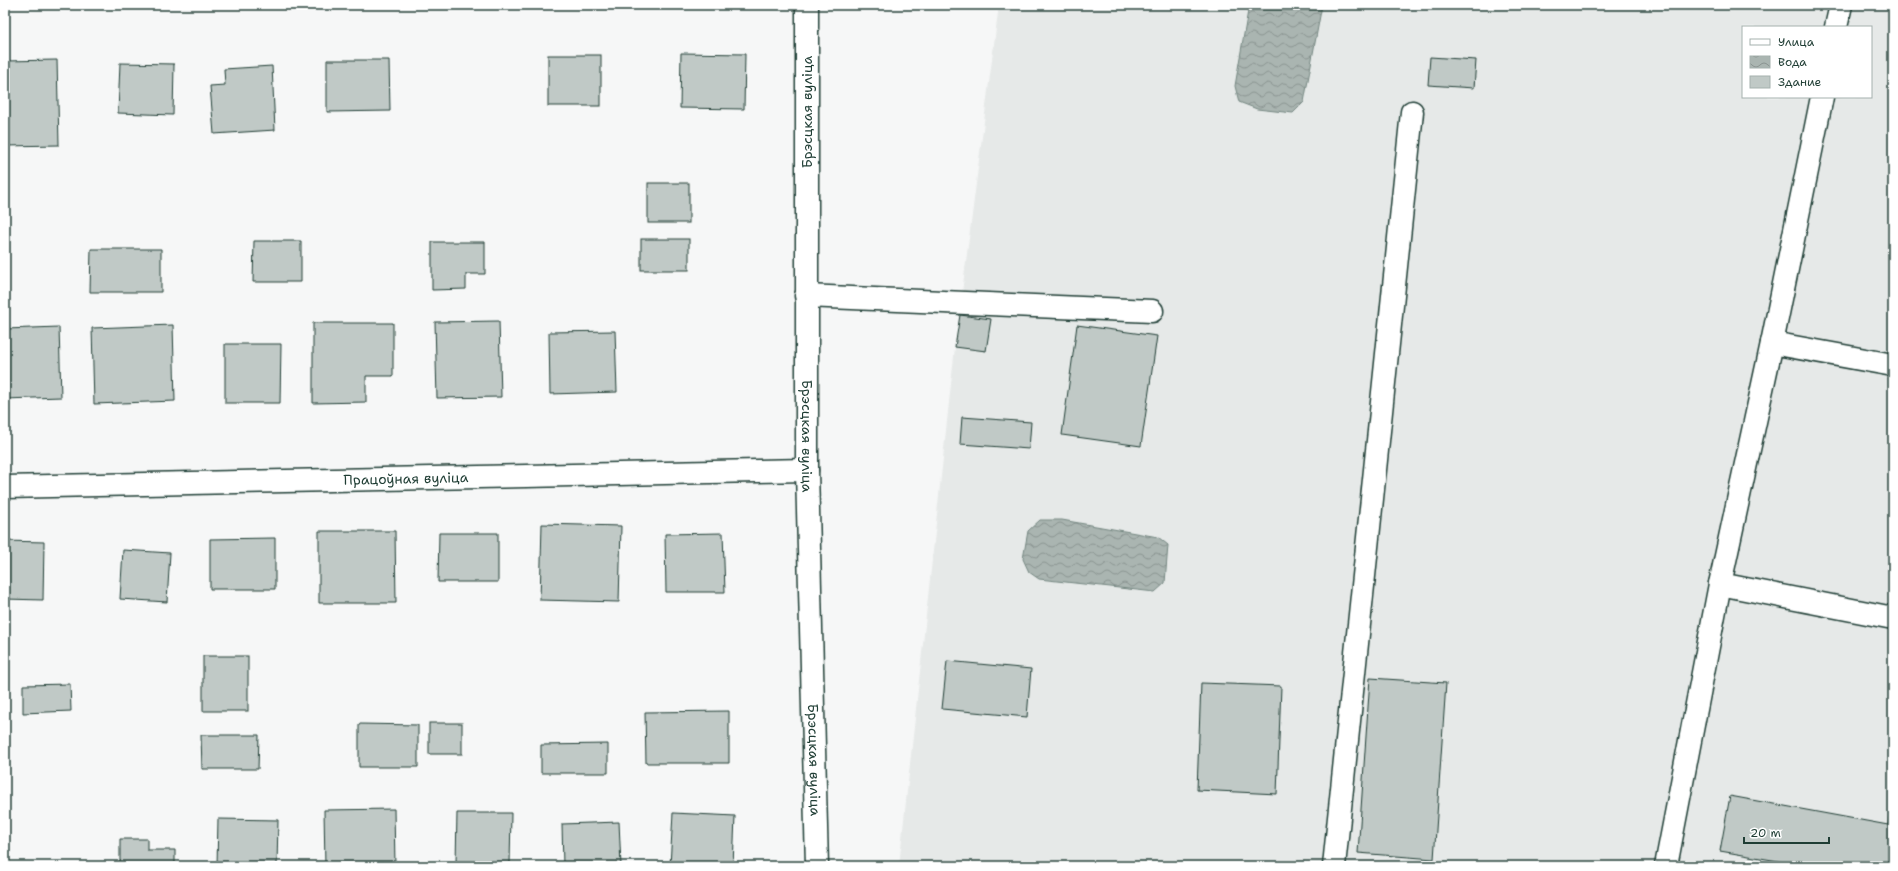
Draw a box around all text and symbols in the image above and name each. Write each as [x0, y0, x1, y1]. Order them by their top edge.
legend [1742, 26, 1872, 98]
text: Улица [1778, 34, 1815, 50]
text: Вода [1778, 54, 1807, 70]
street label: Брэсцкая вуліца [798, 55, 816, 168]
text: Здание [1778, 74, 1822, 90]
street label: Брэсцкая вуліца [798, 380, 817, 493]
street label: Працоўная вуліца [343, 468, 469, 489]
street label: Брэсцкая вуліца [804, 703, 825, 817]
scale bar [1744, 819, 1829, 845]
text: 20 m [1750, 825, 1781, 841]

